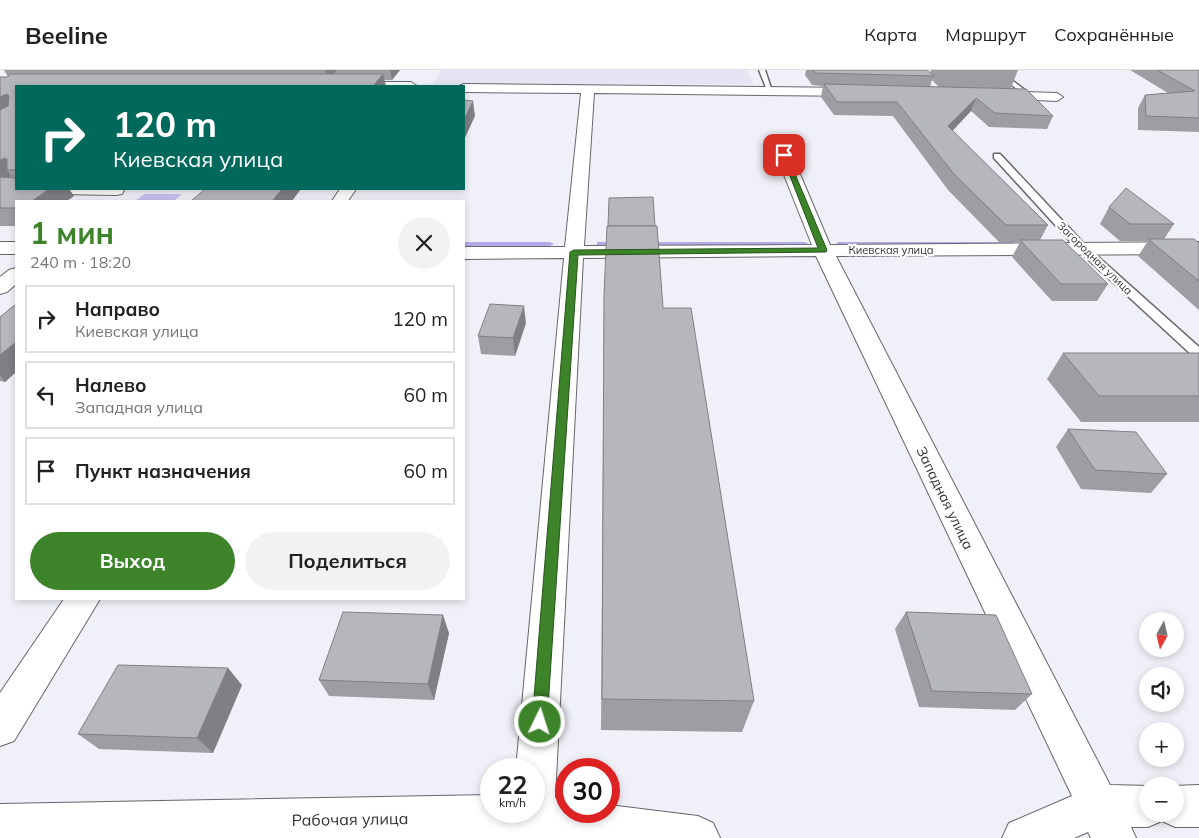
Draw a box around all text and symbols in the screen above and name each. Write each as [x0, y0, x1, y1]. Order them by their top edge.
text: Beeline [25, 20, 108, 50]
text: Карта [864, 23, 917, 46]
text: Маршрут [945, 23, 1026, 46]
text: Сохранённые [1054, 23, 1174, 46]
text: 120 m [113, 102, 217, 146]
icon: right [30, 105, 95, 170]
pin [763, 134, 805, 176]
icon: arrive [770, 141, 798, 169]
text: Киевская улица [113, 145, 283, 173]
text: 1 мин [30, 214, 114, 252]
button: close [398, 217, 450, 269]
street label: Загородная улица [1054, 218, 1136, 298]
street label: Киевская улица [848, 243, 934, 257]
text: 240 m · 18:20 [30, 252, 131, 272]
text: Направо [75, 297, 160, 321]
icon: right [32, 305, 60, 333]
text: 120 m [392, 307, 448, 331]
text: Киевская улица [75, 321, 199, 341]
text: Налево [75, 373, 147, 397]
icon: left [32, 381, 60, 409]
text: 60 m [404, 383, 448, 407]
text: Западная улица [75, 397, 203, 417]
street label: Западная улица [912, 444, 978, 552]
icon: arrive [32, 457, 60, 485]
text: Пункт назначения [75, 459, 251, 483]
text: 60 m [404, 459, 448, 483]
button: Выход [30, 532, 235, 590]
button: Поделиться [245, 532, 450, 590]
north arrow [1139, 612, 1184, 658]
map controls [1139, 612, 1184, 822]
button: sound [1139, 667, 1184, 712]
position arrow [513, 695, 565, 747]
button: + [1139, 722, 1184, 767]
speed limit sign: 30 [555, 758, 620, 823]
text: 22 [497, 769, 528, 800]
button: − [1139, 777, 1184, 822]
text: km/h [499, 795, 526, 810]
street label: Рабочая улица [291, 808, 409, 830]

